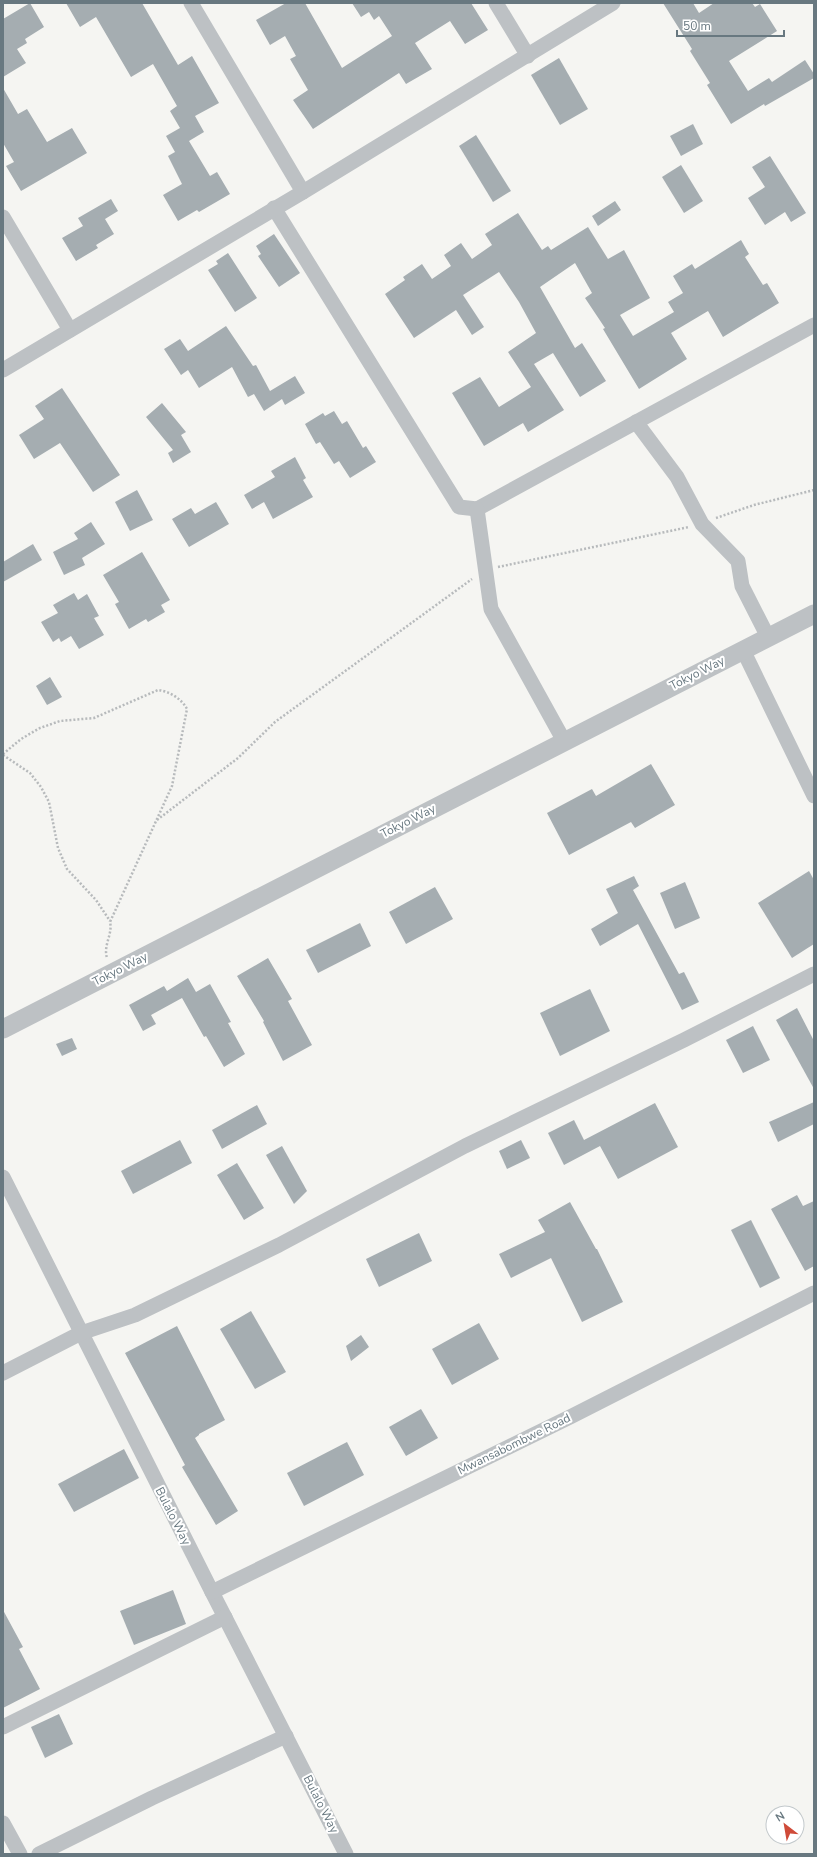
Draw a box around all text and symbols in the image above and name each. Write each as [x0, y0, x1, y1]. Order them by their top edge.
scale bar [677, 12, 784, 38]
text: 50 m [683, 18, 711, 34]
street label: Tokyo Way [667, 652, 728, 694]
street label: Tokyo Way [378, 800, 439, 842]
street label: Tokyo Way [90, 948, 151, 990]
street label: Mwansabombwe Road [455, 1410, 573, 1478]
street label: Bulalo Way [152, 1484, 195, 1548]
street label: Bulalo Way [300, 1772, 343, 1836]
north arrow [765, 1805, 805, 1845]
text: N [773, 1808, 787, 1825]

